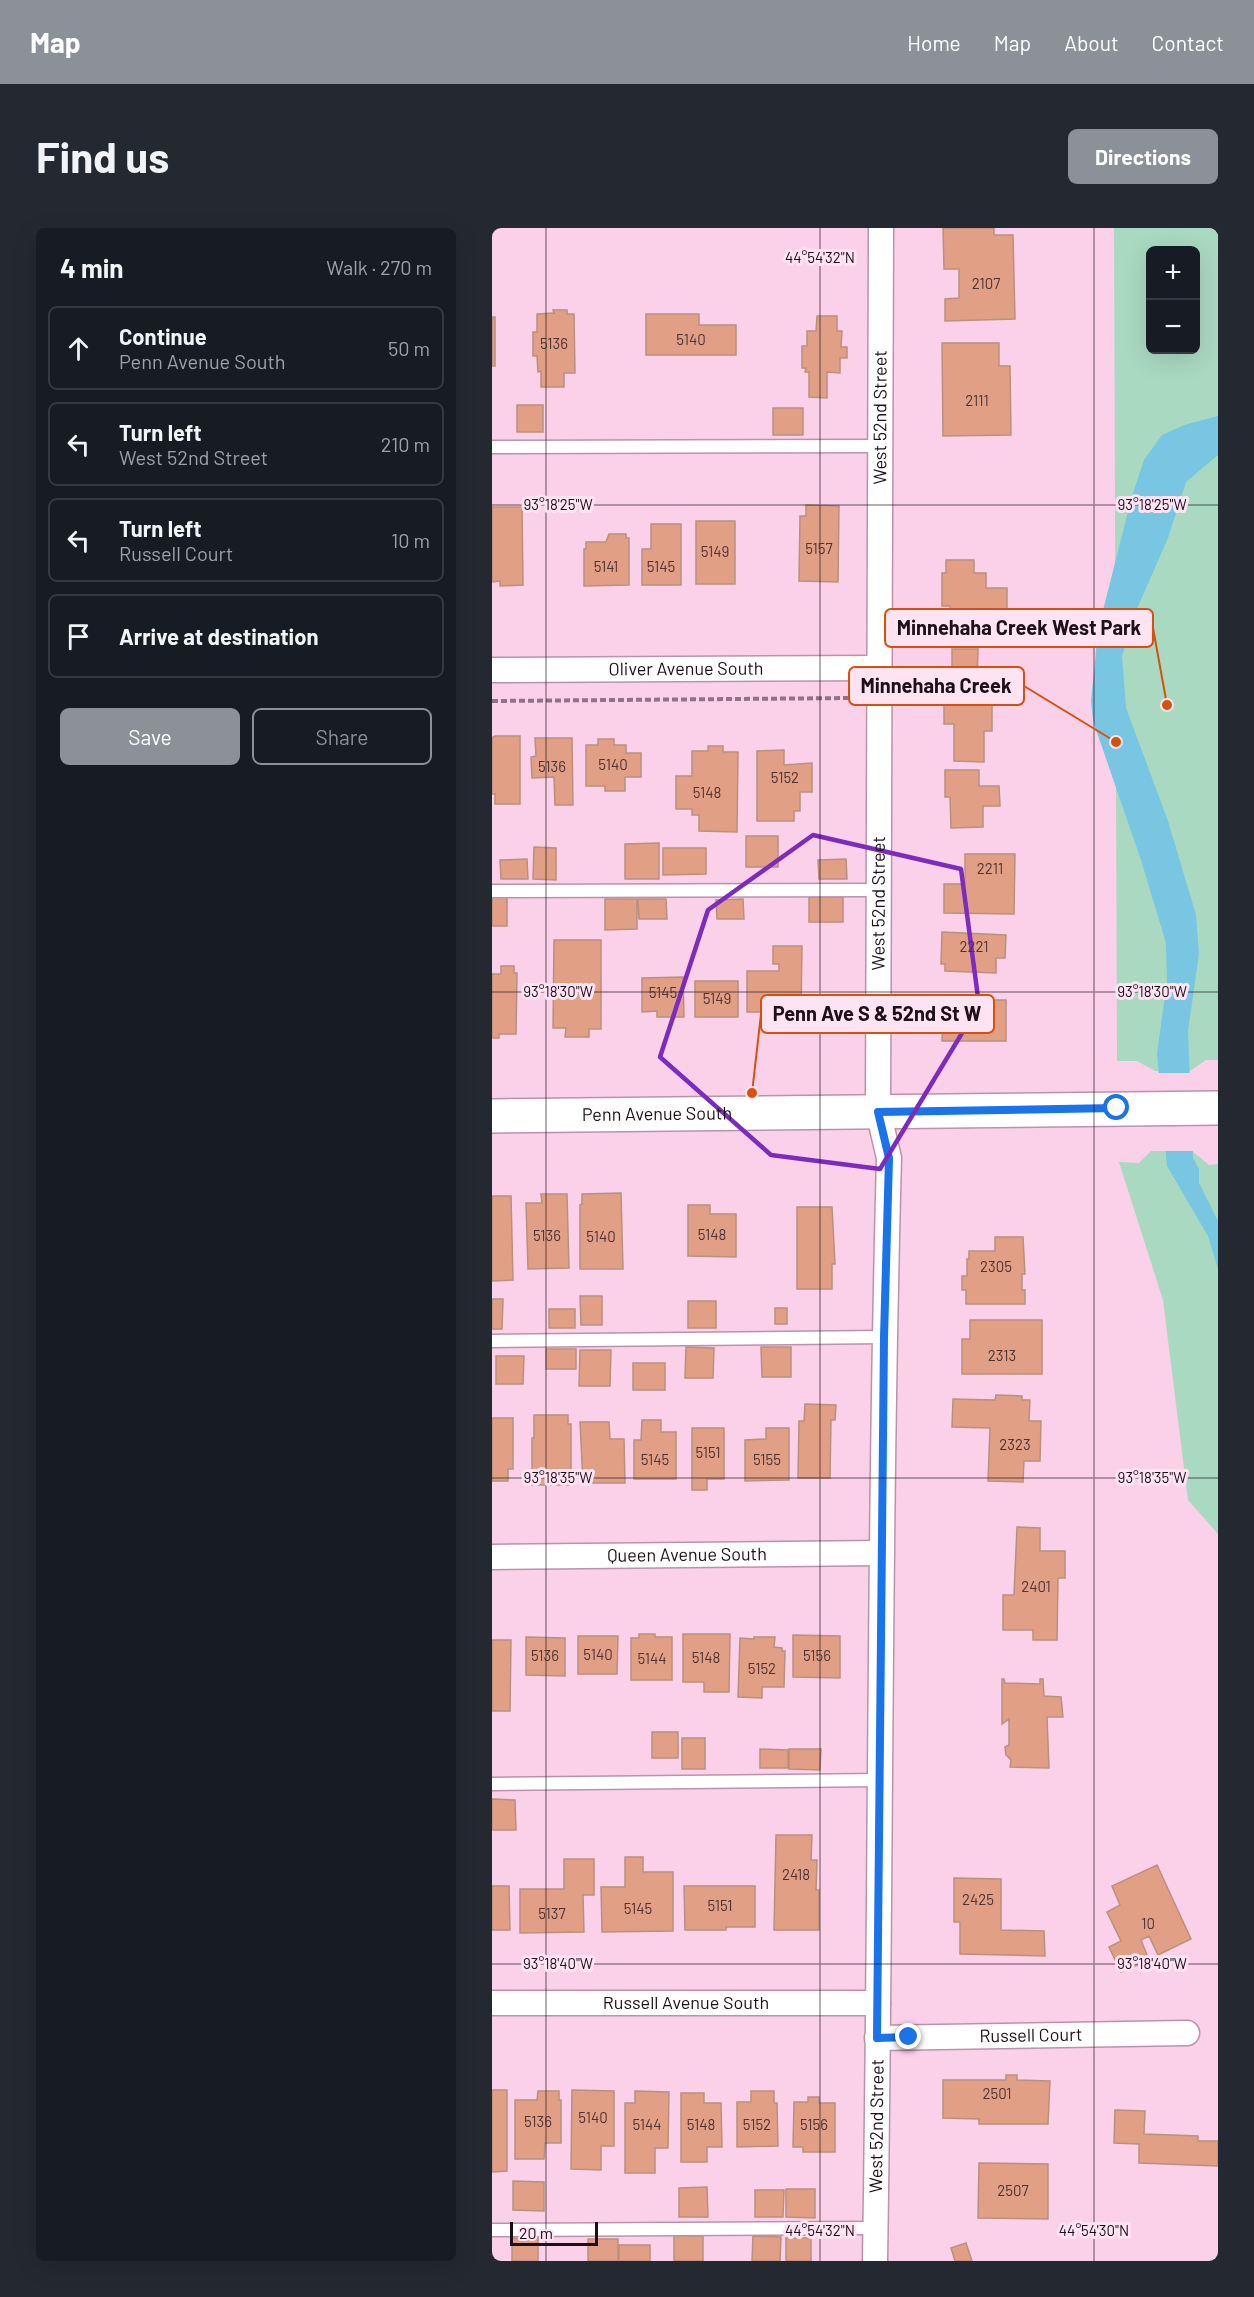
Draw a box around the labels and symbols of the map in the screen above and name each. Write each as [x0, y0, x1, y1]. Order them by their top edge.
text: 44°54'32"N [785, 248, 855, 266]
house number: 2107 [972, 274, 1000, 292]
house number: 5140 [676, 330, 706, 348]
house number: 5136 [540, 334, 568, 352]
street label: West 52nd Street [868, 350, 891, 485]
house number: 2111 [965, 391, 989, 409]
text: 93°18'25"W [523, 495, 593, 513]
text: 93°18'25"W [1117, 495, 1187, 513]
house number: 5157 [805, 539, 833, 557]
house number: 5149 [701, 542, 729, 560]
house number: 5141 [594, 557, 618, 575]
house number: 5145 [647, 557, 675, 575]
callout: Minnehaha Creek West Park [885, 609, 1153, 647]
text: Minnehaha Creek West Park [897, 615, 1142, 639]
street label: Oliver Avenue South [608, 657, 764, 679]
callout: Minnehaha Creek [849, 667, 1024, 705]
text: Minnehaha Creek [860, 673, 1012, 697]
house number: 5140 [598, 755, 628, 773]
house number: 5136 [538, 757, 566, 775]
house number: 5152 [771, 768, 799, 786]
house number: 5148 [693, 783, 721, 801]
street label: West 52nd Street [866, 836, 889, 971]
house number: 2211 [977, 859, 1003, 877]
house number: 2221 [959, 937, 989, 955]
text: 93°18'30"W [523, 982, 593, 1000]
text: 93°18'30"W [1117, 982, 1187, 1000]
house number: 5145 [649, 983, 677, 1001]
house number: 5149 [703, 989, 731, 1007]
callout: Penn Ave S & 52nd St W [761, 995, 994, 1033]
text: Penn Ave S & 52nd St W [773, 1001, 982, 1025]
route start [1103, 1094, 1129, 1120]
street label: Penn Avenue South [582, 1101, 732, 1125]
house number: 5148 [698, 1225, 726, 1243]
house number: 5136 [533, 1226, 561, 1244]
house number: 5140 [586, 1227, 616, 1245]
house number: 2305 [980, 1257, 1012, 1275]
house number: 2313 [988, 1346, 1016, 1364]
house number: 2323 [999, 1435, 1031, 1453]
house number: 5151 [695, 1443, 721, 1461]
house number: 5145 [641, 1450, 669, 1468]
house number: 5155 [753, 1450, 781, 1468]
text: 93°18'35"W [524, 1468, 592, 1486]
text: 93°18'35"W [1118, 1468, 1186, 1486]
street label: Queen Avenue South [607, 1542, 767, 1566]
house number: 2401 [1021, 1577, 1051, 1595]
house number: 5140 [583, 1645, 613, 1663]
house number: 5136 [531, 1646, 559, 1664]
house number: 5156 [803, 1646, 831, 1664]
house number: 5148 [692, 1648, 720, 1666]
house number: 5144 [637, 1649, 667, 1667]
house number: 5152 [748, 1659, 776, 1677]
house number: 2418 [782, 1865, 810, 1883]
house number: 2425 [962, 1890, 994, 1908]
house number: 5151 [707, 1896, 733, 1914]
house number: 5145 [624, 1899, 652, 1917]
house number: 5137 [538, 1904, 566, 1922]
house number: 10 [1141, 1914, 1155, 1932]
text: 93°18'40"W [523, 1954, 593, 1972]
text: 93°18'40"W [1117, 1954, 1187, 1972]
street label: Russell Avenue South [603, 1991, 769, 2013]
route end [895, 2023, 921, 2049]
street label: Russell Court [979, 2023, 1083, 2046]
street label: West 52nd Street [864, 2059, 888, 2193]
house number: 2501 [982, 2084, 1012, 2102]
house number: 5140 [578, 2108, 608, 2126]
house number: 5136 [524, 2112, 552, 2130]
house number: 5144 [632, 2115, 662, 2133]
house number: 5148 [687, 2115, 715, 2133]
house number: 5152 [743, 2115, 771, 2133]
house number: 5156 [800, 2115, 828, 2133]
house number: 2507 [997, 2181, 1029, 2199]
scale bar [510, 2219, 598, 2246]
text: 44°54'32"N [785, 2221, 855, 2239]
text: 44°54'30"N [1059, 2221, 1129, 2239]

